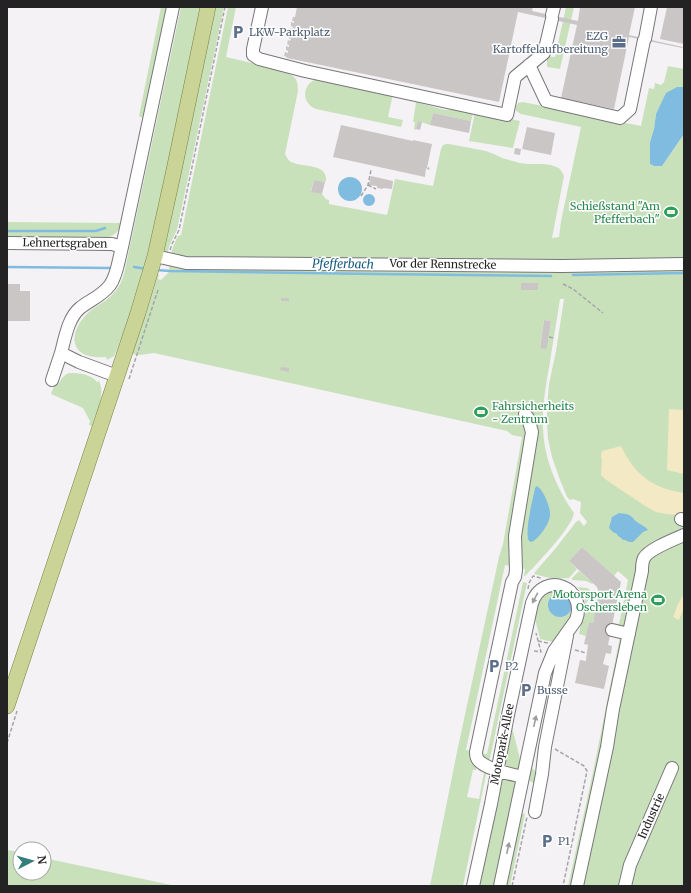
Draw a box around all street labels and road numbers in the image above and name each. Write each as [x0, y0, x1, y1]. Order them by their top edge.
street label: Lehnertsgraben [22, 235, 108, 251]
street label: Vor der Rennstrecke [389, 256, 497, 272]
street label: Motopark-Allee [487, 702, 517, 786]
street label: Industrie [635, 791, 667, 841]

